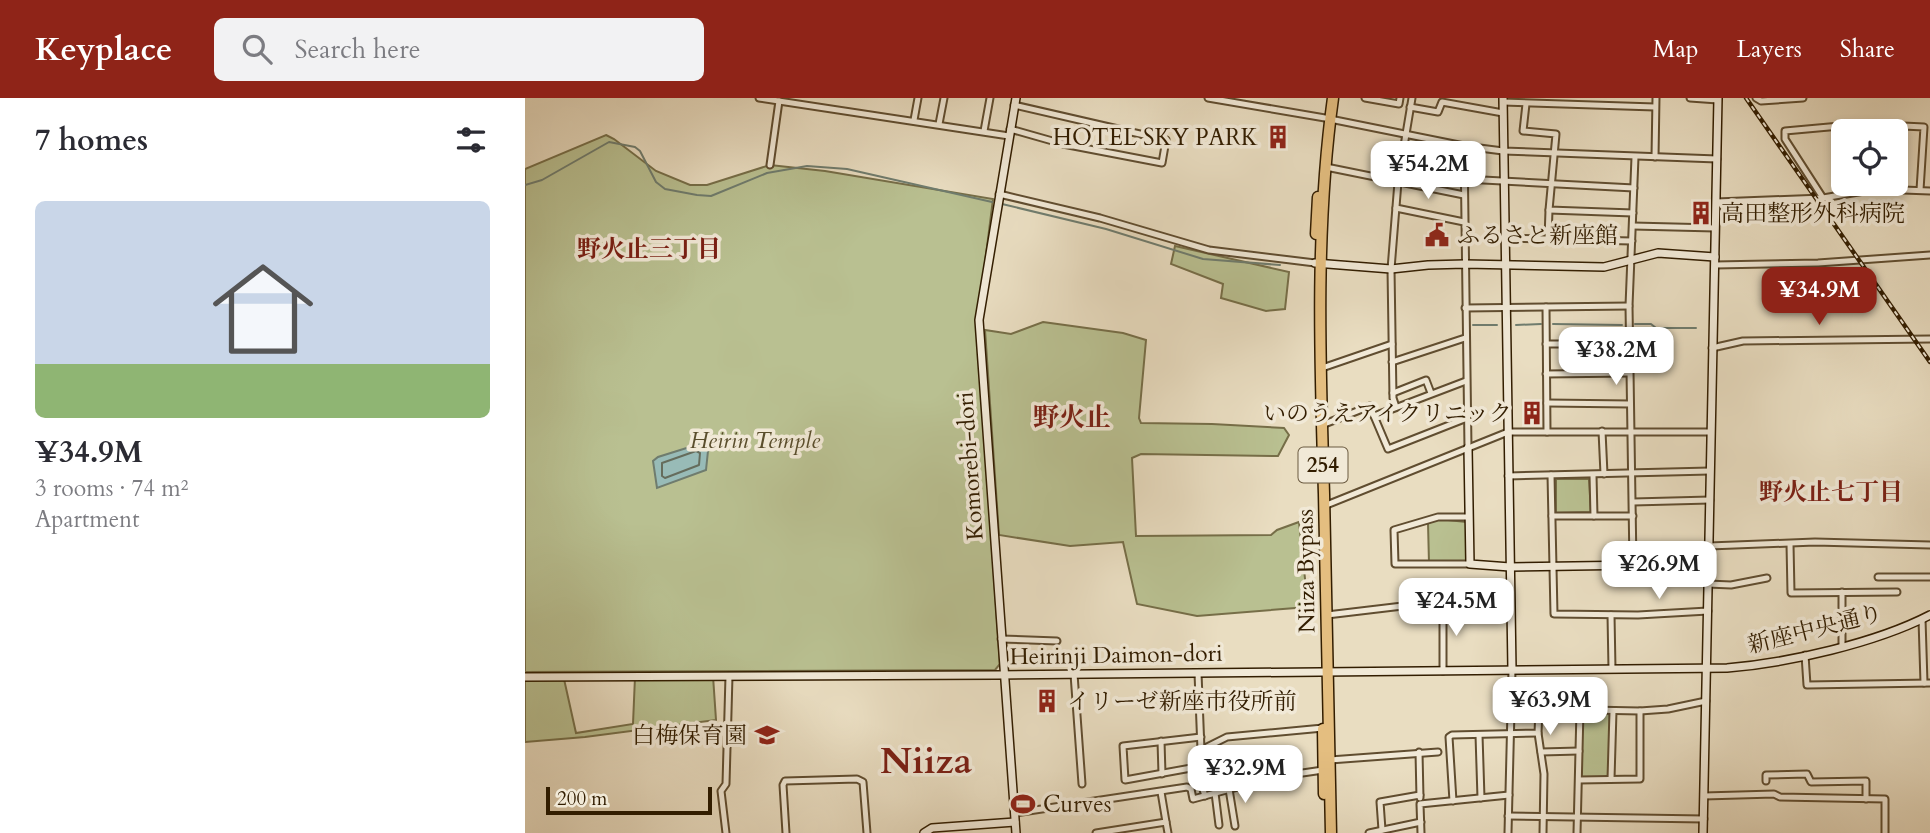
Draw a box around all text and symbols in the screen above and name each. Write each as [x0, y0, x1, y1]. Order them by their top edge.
search box [214, 18, 704, 81]
text: Keyplace [35, 27, 172, 72]
icon: search [238, 30, 276, 68]
text: Search here [294, 32, 420, 67]
text: Map [1653, 33, 1699, 66]
text: Layers [1737, 33, 1802, 66]
text: Share [1840, 33, 1895, 66]
map controls [1831, 119, 1908, 196]
button: locate [1831, 119, 1908, 196]
text: 7 homes [35, 120, 148, 161]
icon: filters [452, 121, 490, 159]
place label: HOTEL SKY PARK [1053, 122, 1259, 153]
building icon: HOTEL SKY PARK [1264, 123, 1292, 151]
pin: ¥54.2M [1371, 141, 1485, 201]
text: ¥54.2M [1387, 148, 1469, 179]
place label: 高田整形外科病院 [1721, 198, 1905, 229]
building icon: 高田整形外科病院 [1687, 199, 1715, 227]
place label: ふるさと新座館 [1457, 220, 1618, 251]
public building icon: ふるさと新座館 [1423, 221, 1451, 249]
district label: 野火止三丁目 [577, 233, 721, 266]
icon: home [200, 246, 326, 372]
pin: ¥34.9M [1762, 268, 1876, 327]
text: ¥34.9M [1778, 274, 1860, 305]
pin: ¥38.2M [1559, 328, 1673, 387]
text: ¥38.2M [1575, 334, 1657, 365]
street label: Komorebi-dori [949, 391, 991, 541]
place label: いのうえアイクリニック [1263, 398, 1512, 429]
building icon: いのうえアイクリニック [1518, 399, 1546, 427]
district label: 野火止 [1033, 400, 1111, 435]
park label: Heirin Temple [690, 425, 820, 456]
text: ¥34.9M [35, 432, 143, 473]
road number: 254 [1299, 448, 1347, 482]
text: 3 rooms · 74 m² [35, 473, 188, 504]
district label: 野火止七丁目 [1759, 476, 1903, 509]
text: Apartment [35, 504, 139, 535]
street label: Niiza Bypass [1289, 509, 1323, 633]
pin: ¥26.9M [1602, 542, 1716, 601]
text: ¥26.9M [1618, 548, 1700, 579]
pin: ¥24.5M [1399, 578, 1513, 638]
text: ¥24.5M [1415, 585, 1497, 616]
street label: 新座中央通り [1744, 597, 1886, 661]
street label: Heirinji Daimon-dori [1009, 638, 1223, 672]
pin: ¥63.9M [1493, 678, 1607, 737]
text: ¥63.9M [1509, 684, 1591, 715]
place label: イリーゼ新座市役所前 [1067, 686, 1297, 717]
building icon: イリーゼ新座市役所前 [1033, 687, 1061, 715]
place label: 白梅保育園 [632, 720, 747, 751]
school or university icon: 白梅保育園 [753, 721, 781, 749]
district label: Niiza [880, 736, 972, 786]
pin: ¥32.9M [1188, 746, 1302, 805]
text: ¥32.9M [1204, 752, 1286, 783]
scale bar [546, 784, 712, 816]
text: 200 m [557, 786, 607, 812]
place label: Curves [1043, 789, 1111, 820]
sports icon: Curves [1009, 790, 1037, 818]

